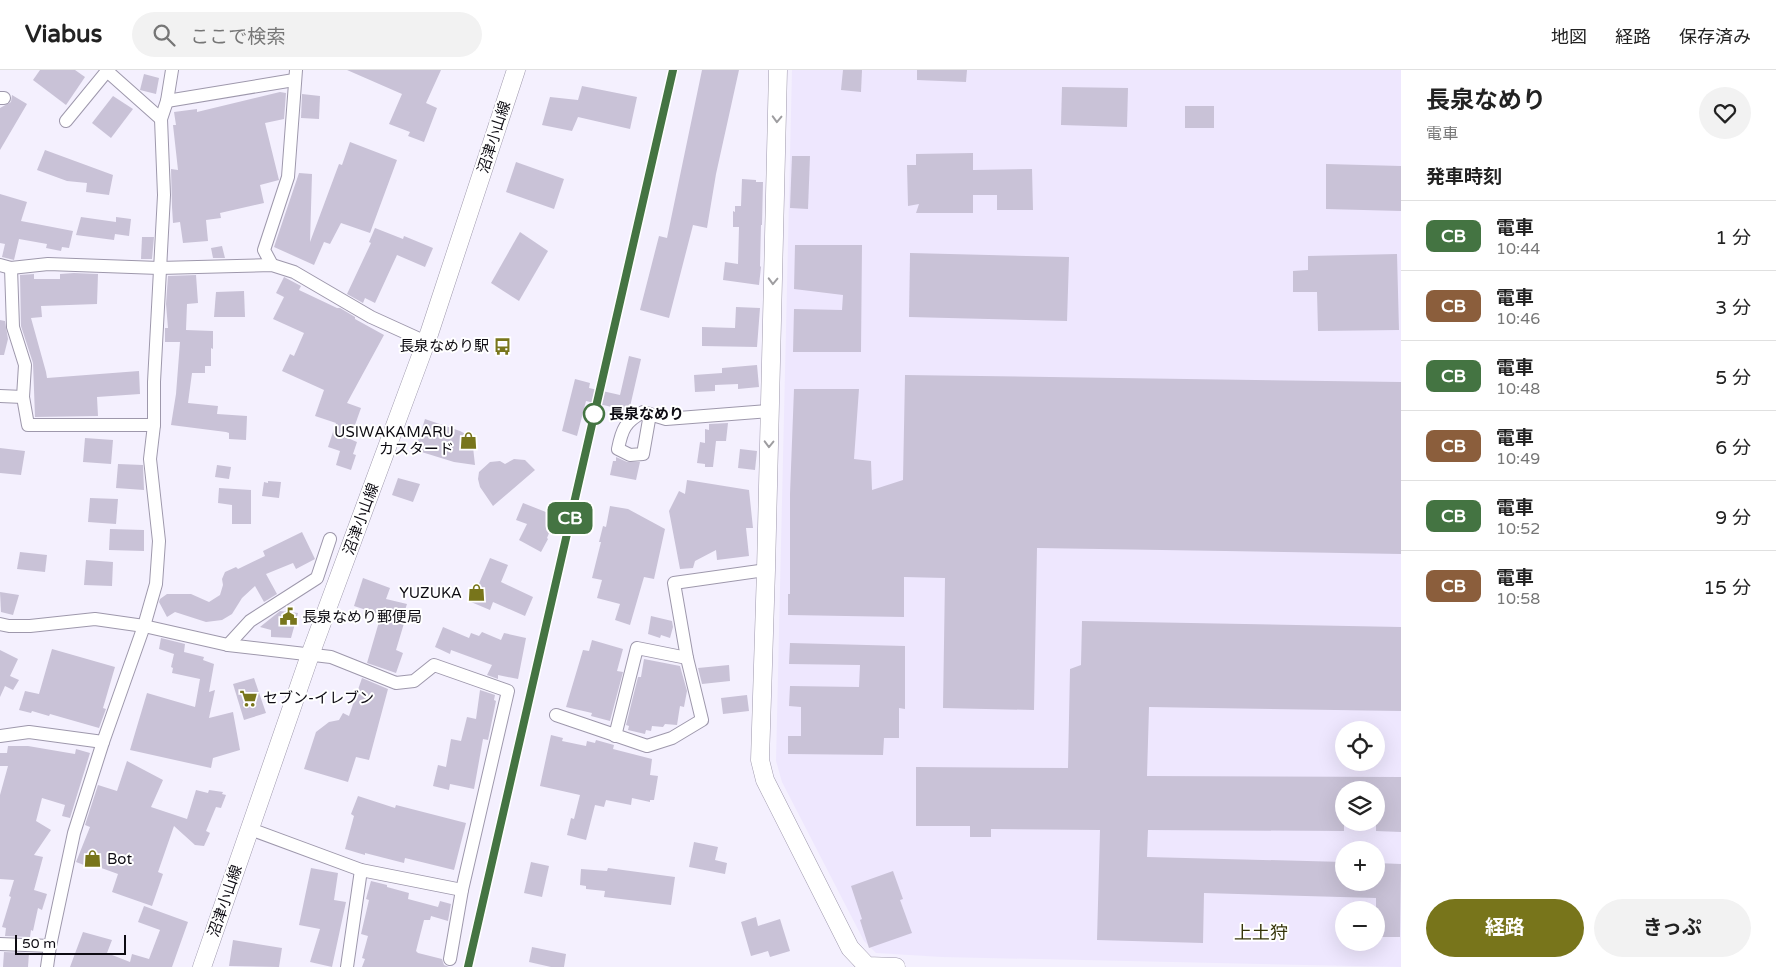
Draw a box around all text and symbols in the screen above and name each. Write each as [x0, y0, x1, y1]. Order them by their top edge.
search box [132, 12, 482, 57]
text: Viabus [25, 20, 102, 49]
icon: search [150, 21, 178, 49]
text: ここで検索 [190, 26, 285, 48]
text: 地図 [1551, 26, 1587, 48]
text: 経路 [1615, 26, 1651, 48]
text: 保存済み [1679, 26, 1751, 48]
text: 長泉なめり [1426, 86, 1546, 115]
button: heart [1699, 87, 1751, 139]
street label: 沼津小山線 [474, 99, 514, 175]
one-way arrow [772, 115, 782, 123]
text: 電車 [1426, 124, 1458, 144]
text: 発車時刻 [1426, 166, 1502, 188]
text: 電車 [1496, 217, 1534, 239]
text: CB [1441, 225, 1466, 247]
text: 1 分 [1715, 227, 1751, 249]
text: 10:44 [1496, 239, 1540, 259]
one-way arrow [768, 278, 778, 285]
text: 電車 [1496, 287, 1534, 309]
text: CB [1441, 295, 1466, 317]
text: 3 分 [1715, 297, 1751, 319]
text: 10:46 [1496, 309, 1540, 329]
bus stop icon: 長泉なめり駅 [493, 336, 513, 356]
place label: 長泉なめり駅 [399, 337, 489, 355]
text: 電車 [1496, 357, 1534, 379]
text: CB [1441, 365, 1466, 387]
text: 5 分 [1715, 367, 1751, 389]
text: 10:48 [1496, 379, 1540, 399]
marker: 長泉なめり [583, 403, 605, 425]
place label: 長泉なめり [609, 405, 684, 423]
place label: USIWAKAMARU カスタード [334, 423, 454, 458]
text: 電車 [1496, 427, 1534, 449]
shop icon: USIWAKAMARU カスタード [458, 431, 478, 451]
text: CB [1441, 435, 1466, 457]
text: 6 分 [1715, 437, 1751, 459]
one-way arrow [764, 440, 774, 448]
text: 10:49 [1496, 449, 1540, 469]
street label: 沼津小山線 [340, 481, 382, 557]
text: 電車 [1496, 497, 1534, 519]
line badge: CB [548, 502, 592, 534]
text: CB [1441, 505, 1466, 527]
text: CB [558, 507, 582, 529]
text: 9 分 [1715, 507, 1751, 529]
text: 10:52 [1496, 519, 1540, 539]
text: 電車 [1496, 567, 1534, 589]
text: CB [1441, 575, 1466, 597]
text: 15 分 [1703, 577, 1751, 599]
shop icon: YUZUKA [466, 583, 486, 603]
place label: YUZUKA [399, 584, 462, 602]
text: 10:58 [1496, 589, 1540, 609]
public building icon: 長泉なめり郵便局 [278, 607, 298, 627]
place label: 長泉なめり郵便局 [302, 608, 422, 626]
supermarket icon: セブン-イレブン [239, 688, 259, 708]
place label: セブン-イレブン [263, 689, 374, 707]
map controls [1335, 721, 1385, 951]
button: locate [1335, 721, 1385, 771]
button: layers [1335, 781, 1385, 831]
button: + [1335, 841, 1385, 891]
shop icon: Bot [83, 849, 103, 869]
place label: Bot [107, 850, 132, 868]
street label: 沼津小山線 [204, 863, 246, 939]
button: 経路 [1426, 899, 1584, 957]
button: きっぷ [1594, 899, 1751, 957]
button: − [1335, 901, 1385, 951]
district label: 上土狩 [1234, 922, 1288, 944]
scale bar [15, 932, 126, 955]
text: 50 m [22, 935, 56, 952]

